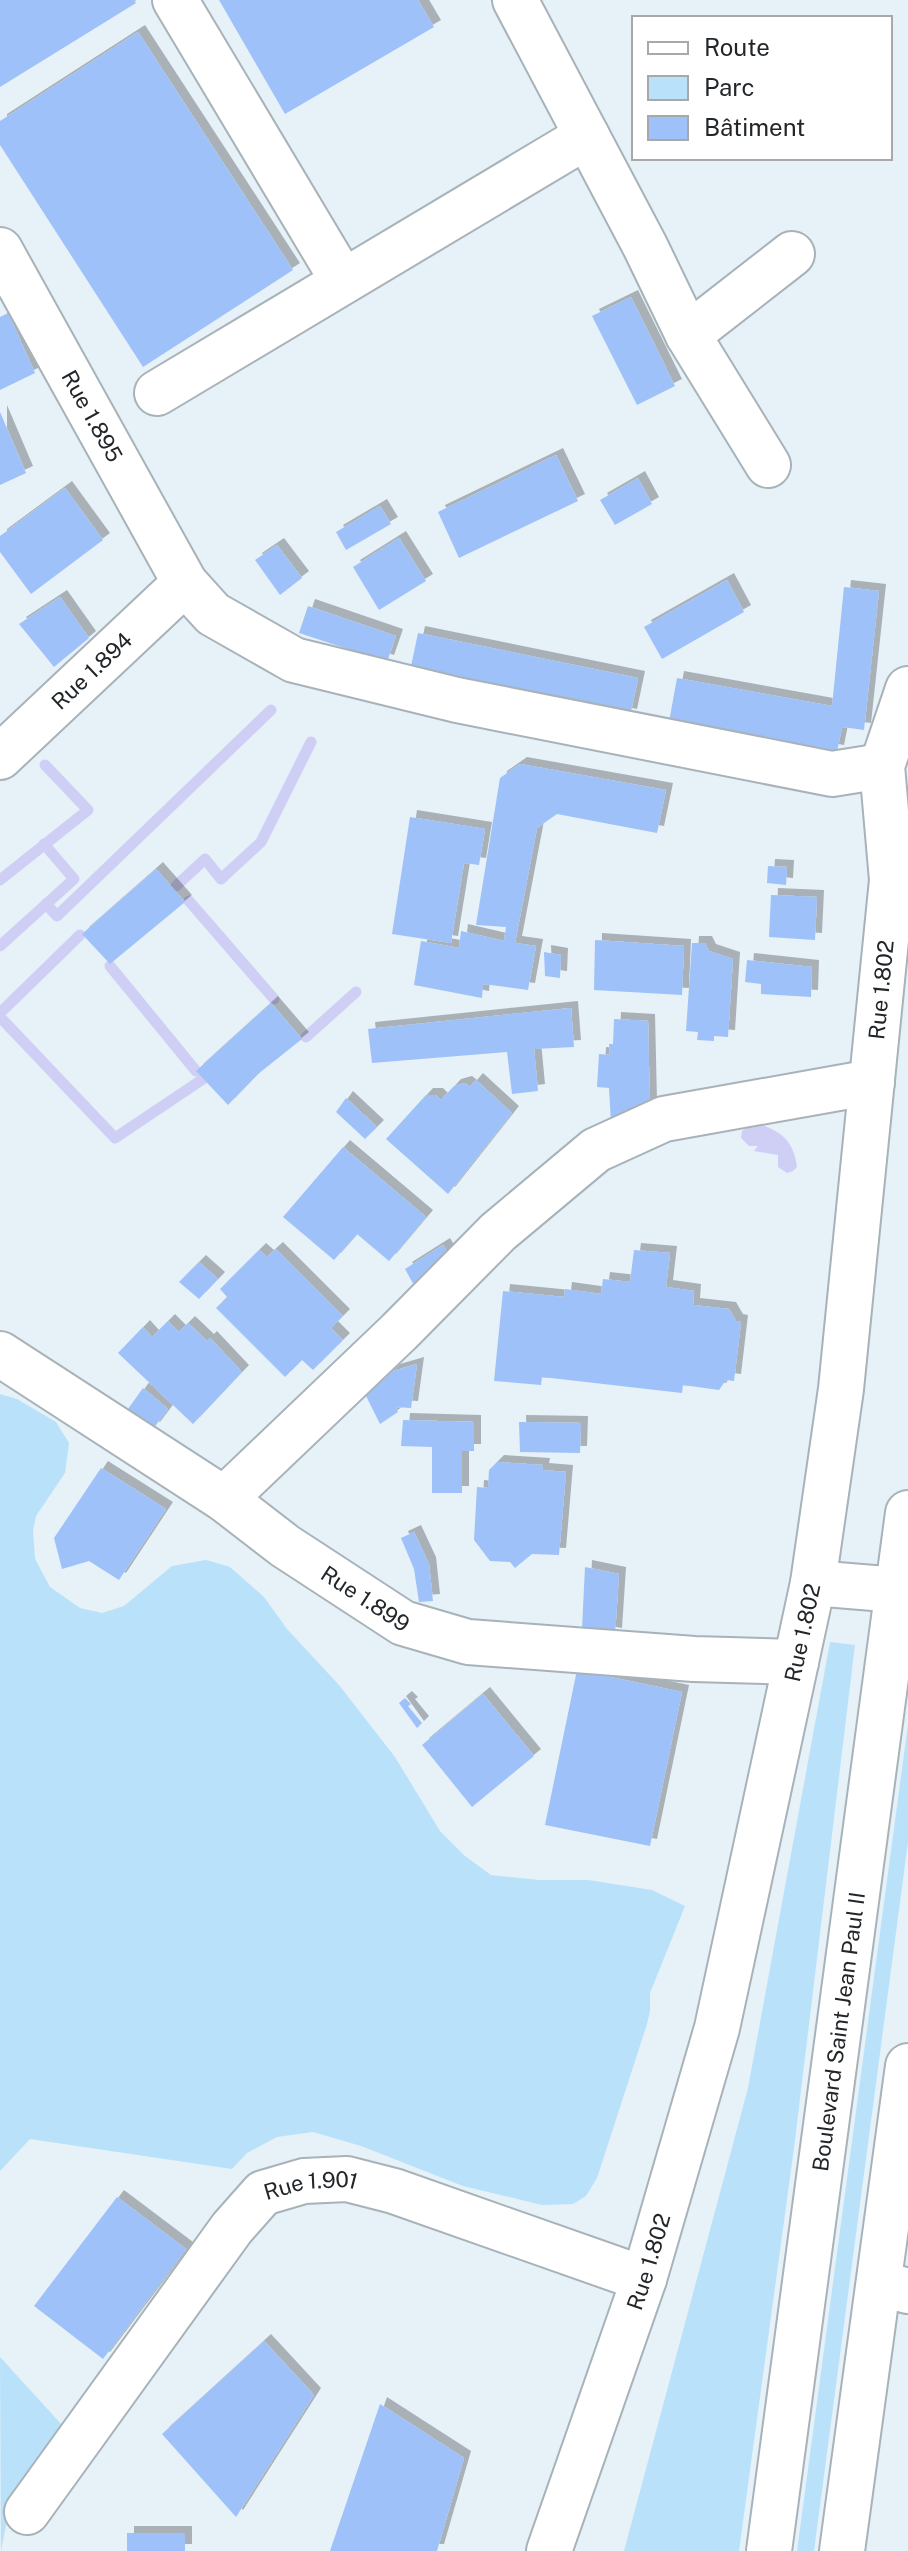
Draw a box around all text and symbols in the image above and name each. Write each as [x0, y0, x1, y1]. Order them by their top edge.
legend [632, 16, 892, 160]
text: Route [704, 33, 770, 61]
text: Parc [704, 73, 755, 101]
text: Bâtiment [704, 113, 805, 141]
street label: Rue 1.895 [56, 366, 128, 467]
street label: Rue 1.894 [46, 627, 138, 715]
street label: Rue 1.802 [863, 939, 899, 1041]
street label: Rue 1.899 [316, 1560, 415, 1637]
street label: Rue 1.802 [779, 1581, 826, 1684]
street label: Boulevard Saint Jean Paul II [807, 1890, 870, 2173]
street label: Rue 1.901 [261, 2166, 361, 2205]
street label: Rue 1.802 [621, 2210, 675, 2314]

